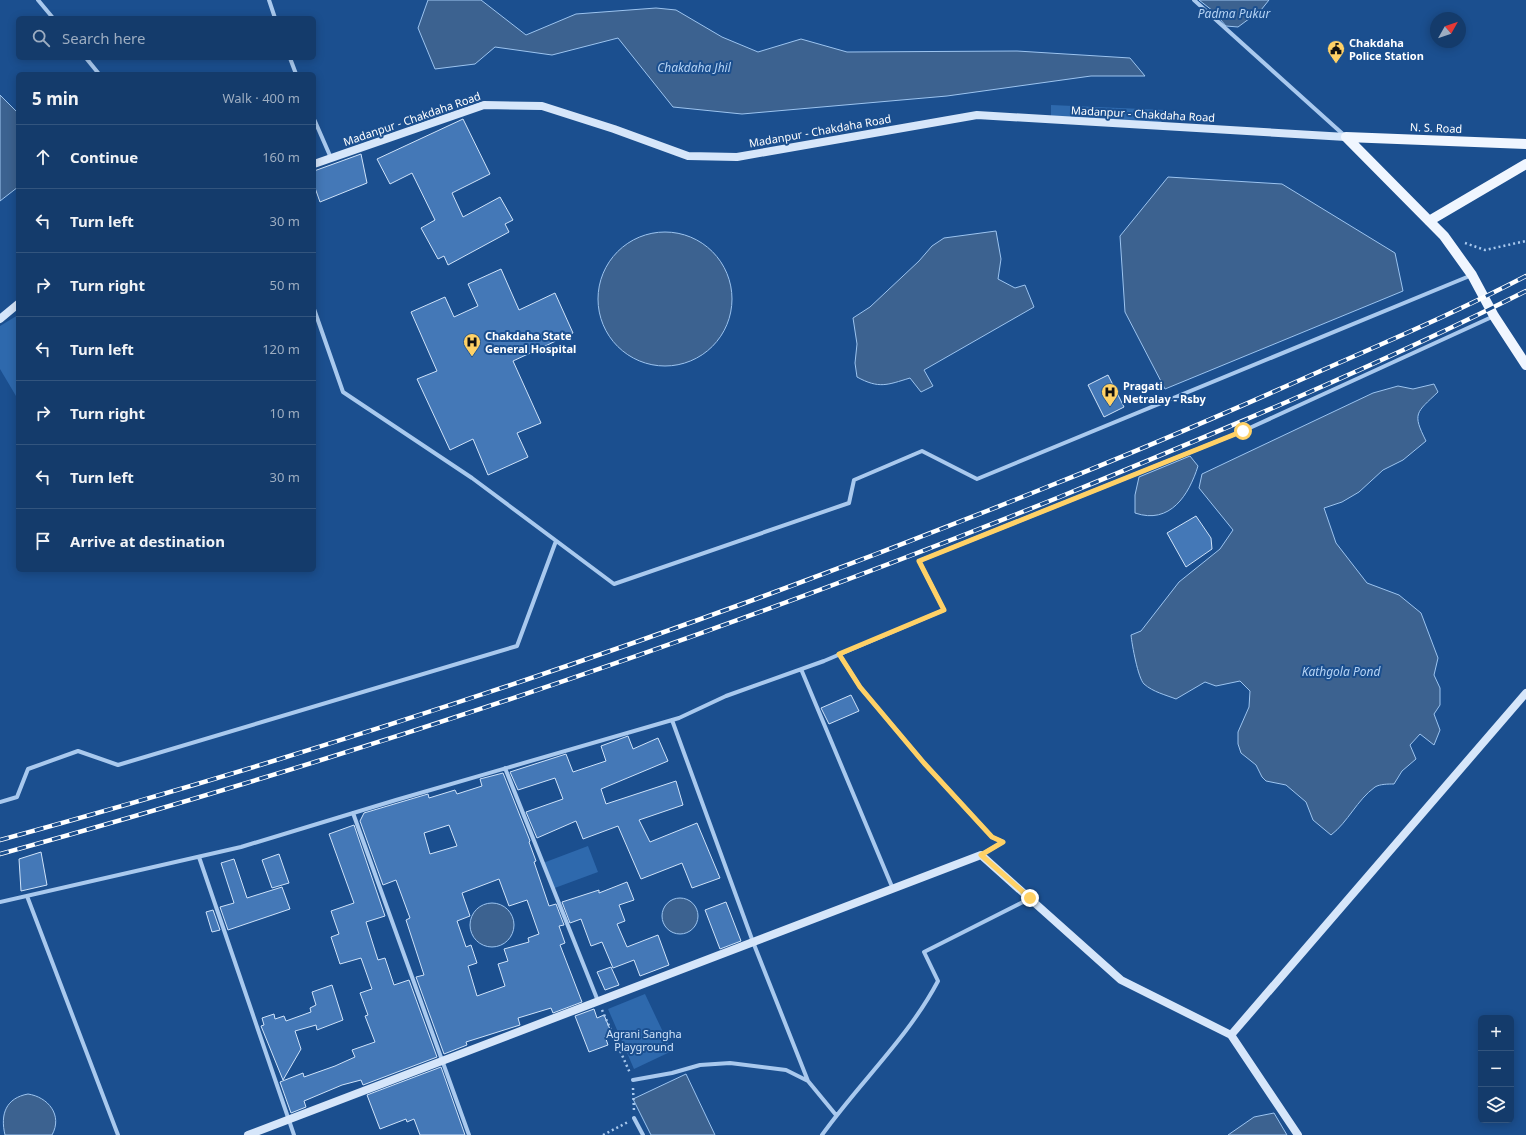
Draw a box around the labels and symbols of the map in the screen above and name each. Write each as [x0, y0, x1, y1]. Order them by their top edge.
water label: Padma Pukur [1198, 5, 1271, 22]
north arrow [1430, 12, 1466, 48]
place label: Chakdaha Police Station [1349, 35, 1424, 63]
public building icon: Chakdaha Police Station [1326, 39, 1346, 64]
water label: Chakdaha Jhil [657, 59, 732, 76]
street label: Madanpur - Chakdaha Road [341, 88, 482, 149]
street label: Madanpur - Chakdaha Road [1071, 102, 1215, 125]
street label: Madanpur - Chakdaha Road [748, 111, 892, 150]
street label: N. S. Road [1410, 119, 1462, 136]
place label: Chakdaha State General Hospital [485, 328, 576, 356]
hospital icon: Chakdaha State General Hospital [462, 332, 482, 357]
place label: Pragati Netralay - Rsby [1123, 378, 1206, 406]
hospital icon: Pragati Netralay - Rsby [1100, 382, 1120, 407]
route start [1234, 422, 1252, 440]
water label: Kathgola Pond [1302, 663, 1381, 680]
route end [1021, 889, 1039, 907]
park label: Agrani Sangha Playground [606, 1026, 682, 1054]

